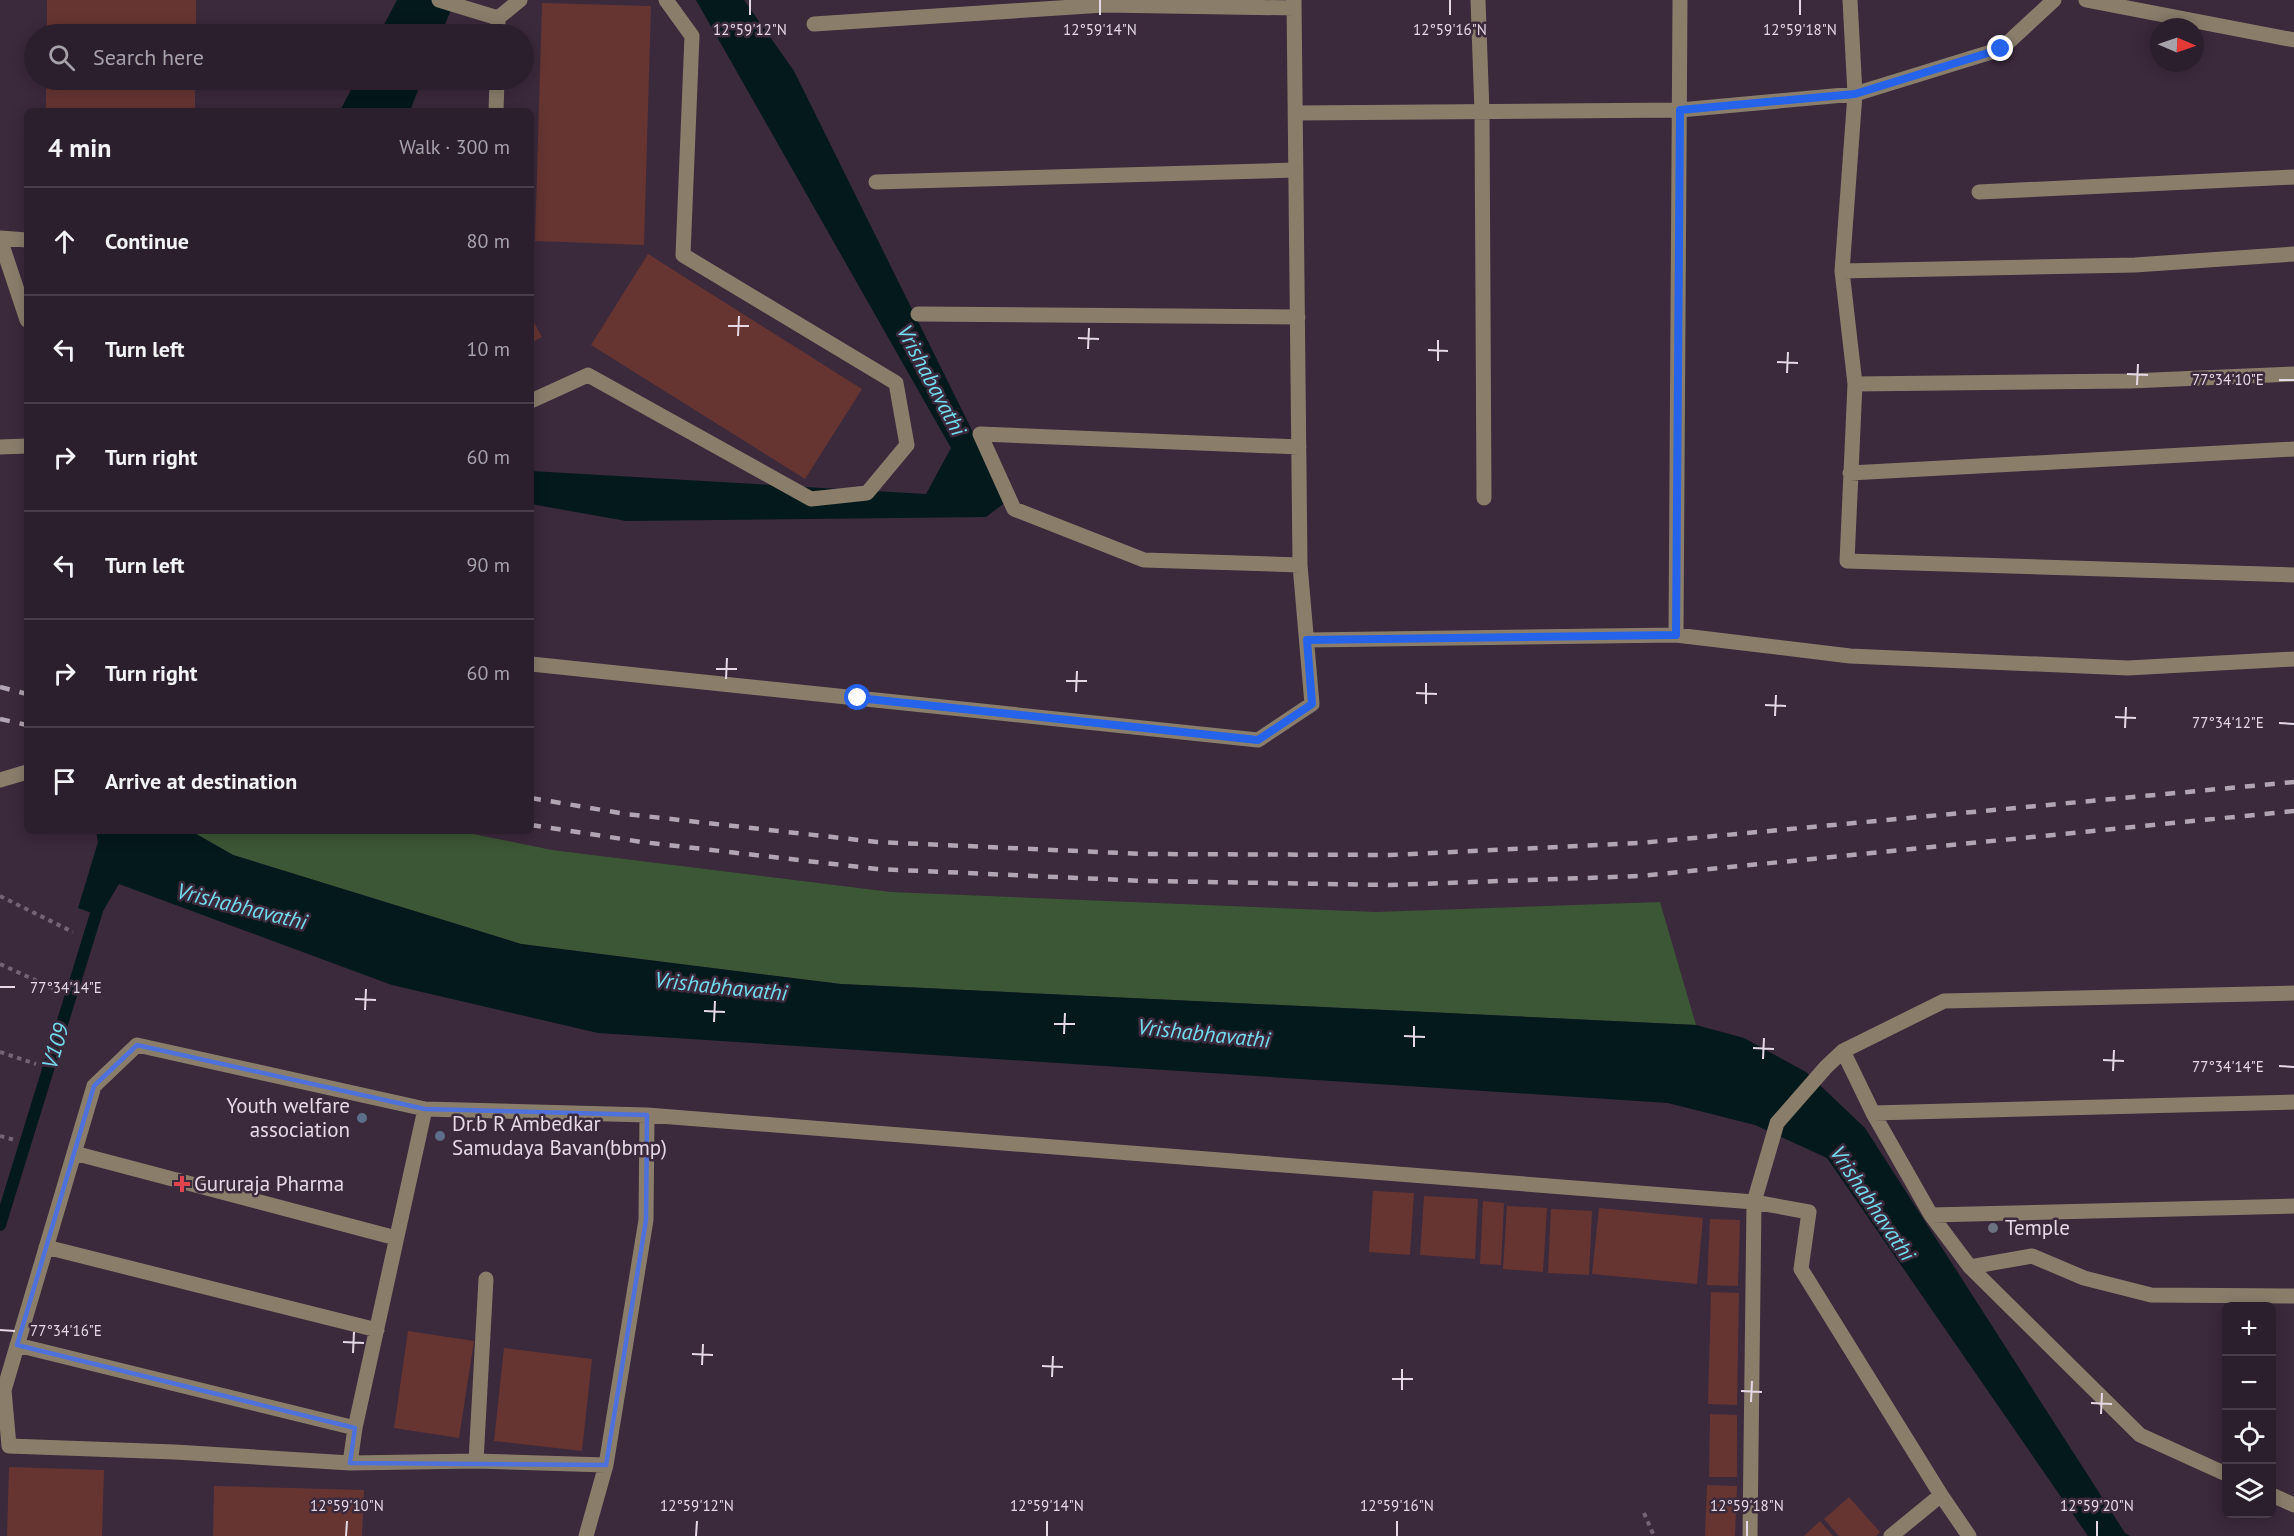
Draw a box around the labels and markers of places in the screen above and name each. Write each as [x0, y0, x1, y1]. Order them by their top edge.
place label: Youth welfare association [226, 1092, 350, 1143]
place label: Dr.b R Ambedkar Samudaya Bavan(bbmp) [452, 1110, 667, 1161]
marker: Youth welfare association [355, 1111, 369, 1125]
marker: Dr.b R Ambedkar Samudaya Bavan(bbmp) [433, 1129, 447, 1143]
place label: Gururaja Pharma [194, 1170, 344, 1197]
marker: Gururaja Pharma [175, 1177, 189, 1191]
place label: Temple [2005, 1214, 2070, 1241]
marker: Temple [1986, 1221, 2000, 1235]

